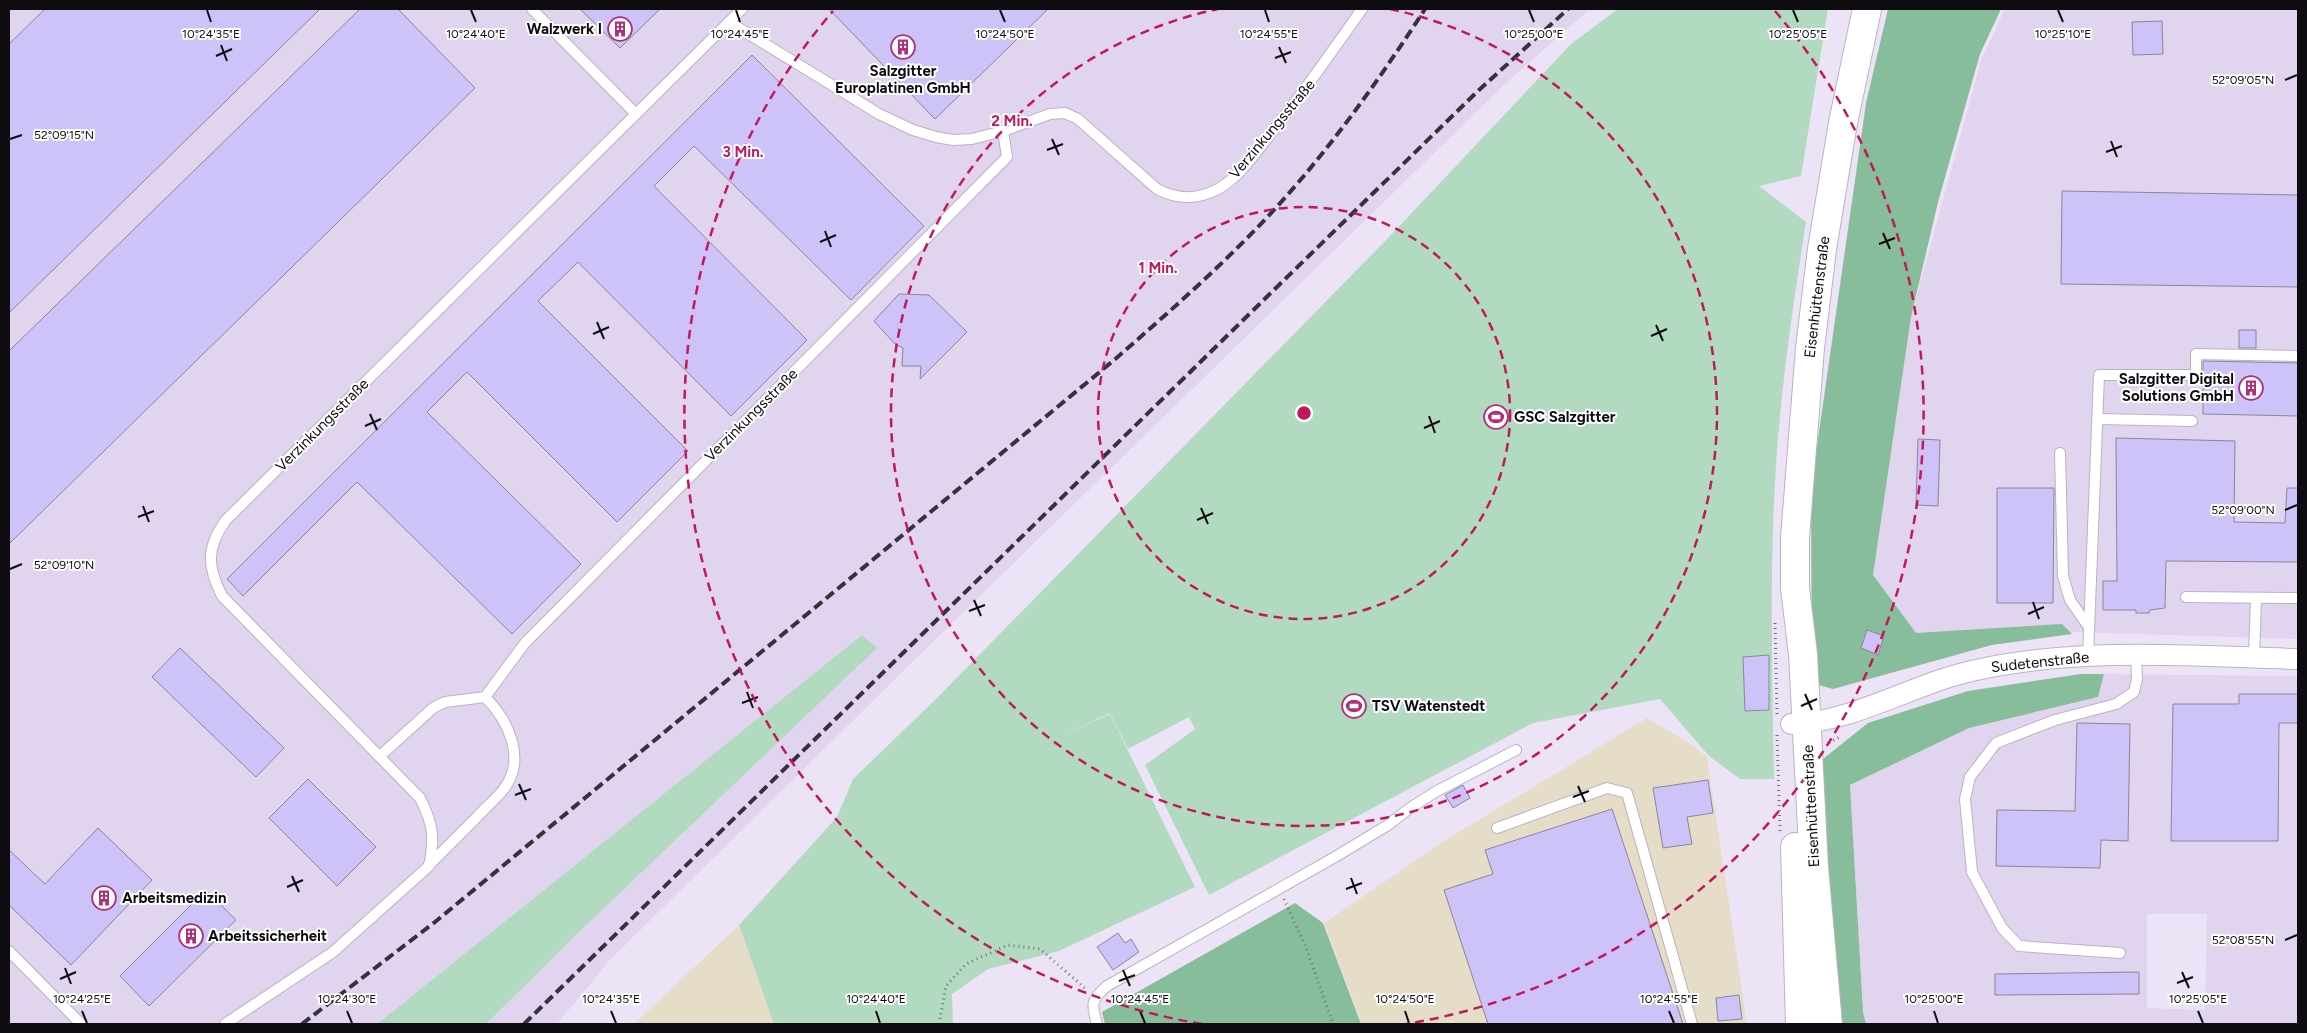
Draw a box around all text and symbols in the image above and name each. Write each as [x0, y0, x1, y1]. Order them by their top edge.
building icon: Walzwerk I [607, 16, 633, 42]
place label: Walzwerk I [527, 20, 602, 38]
text: 10°24'35"E [182, 27, 240, 41]
text: 10°24'40"E [446, 27, 506, 41]
text: 10°24'45"E [711, 27, 769, 41]
text: 10°24'50"E [975, 27, 1035, 41]
text: 10°24'55"E [1240, 27, 1298, 41]
text: 10°25'00"E [1504, 27, 1564, 41]
text: 10°25'05"E [1769, 27, 1827, 41]
text: 10°25'10"E [2035, 27, 2091, 41]
building icon: Salzgitter Europlatinen GmbH [890, 34, 916, 60]
place label: Salzgitter Europlatinen GmbH [835, 62, 971, 97]
text: 52°09'05"N [2212, 73, 2274, 87]
street label: Verzinkungsstraße [1225, 76, 1319, 182]
text: 2 Min. [991, 112, 1033, 130]
text: 52°09'15"N [34, 128, 94, 142]
text: 3 Min. [723, 143, 764, 161]
street label: Eisenhüttenstraße [1801, 235, 1833, 359]
text: 1 Min. [1139, 259, 1178, 277]
street label: Verzinkungsstraße [701, 365, 801, 465]
place label: Salzgitter Digital Solutions GmbH [2119, 370, 2234, 405]
street label: Verzinkungsstraße [272, 375, 372, 475]
building icon: Salzgitter Digital Solutions GmbH [2238, 375, 2264, 401]
centre of rings [1295, 404, 1313, 422]
sports icon: GSC Salzgitter [1483, 404, 1509, 430]
place label: GSC Salzgitter [1514, 408, 1616, 426]
text: 52°09'00"N [2211, 503, 2275, 517]
text: 52°09'10"N [34, 558, 94, 572]
street label: Sudetenstraße [1990, 648, 2090, 676]
sports icon: TSV Watenstedt [1341, 693, 1367, 719]
place label: TSV Watenstedt [1372, 697, 1485, 715]
street label: Eisenhüttenstraße [1799, 744, 1823, 868]
building icon: Arbeitsmedizin [91, 885, 117, 911]
place label: Arbeitsmedizin [122, 889, 226, 907]
building icon: Arbeitssicherheit [178, 923, 204, 949]
place label: Arbeitssicherheit [208, 927, 327, 945]
text: 52°08'55"N [2212, 933, 2274, 947]
text: 10°24'25"E [53, 992, 111, 1006]
text: 10°24'30"E [318, 992, 376, 1006]
text: 10°24'35"E [582, 992, 640, 1006]
text: 10°24'40"E [846, 992, 906, 1006]
text: 10°24'45"E [1111, 992, 1169, 1006]
text: 10°24'50"E [1375, 992, 1435, 1006]
text: 10°24'55"E [1640, 992, 1698, 1006]
text: 10°25'00"E [1904, 992, 1964, 1006]
text: 10°25'05"E [2169, 992, 2227, 1006]

